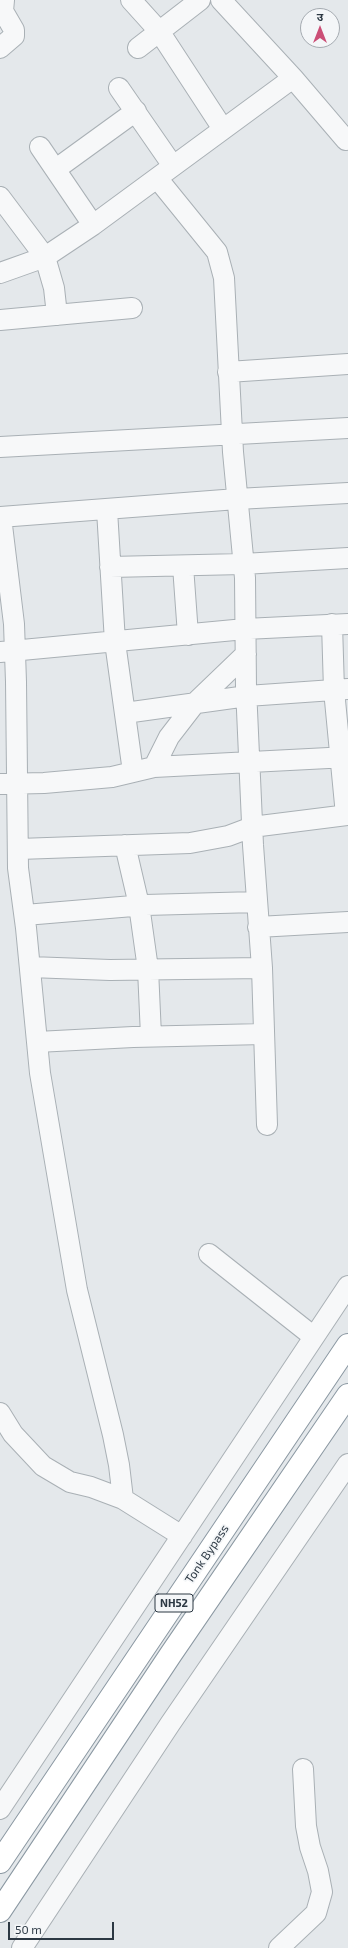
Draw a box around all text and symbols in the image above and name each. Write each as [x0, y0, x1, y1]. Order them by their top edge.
north arrow [300, 8, 340, 48]
text: उ [317, 10, 323, 23]
street label: Tonk Bypass [182, 1522, 232, 1586]
road number: NH52 [155, 1594, 193, 1612]
scale bar [10, 1914, 116, 1940]
text: 50 m [15, 1922, 42, 1936]

